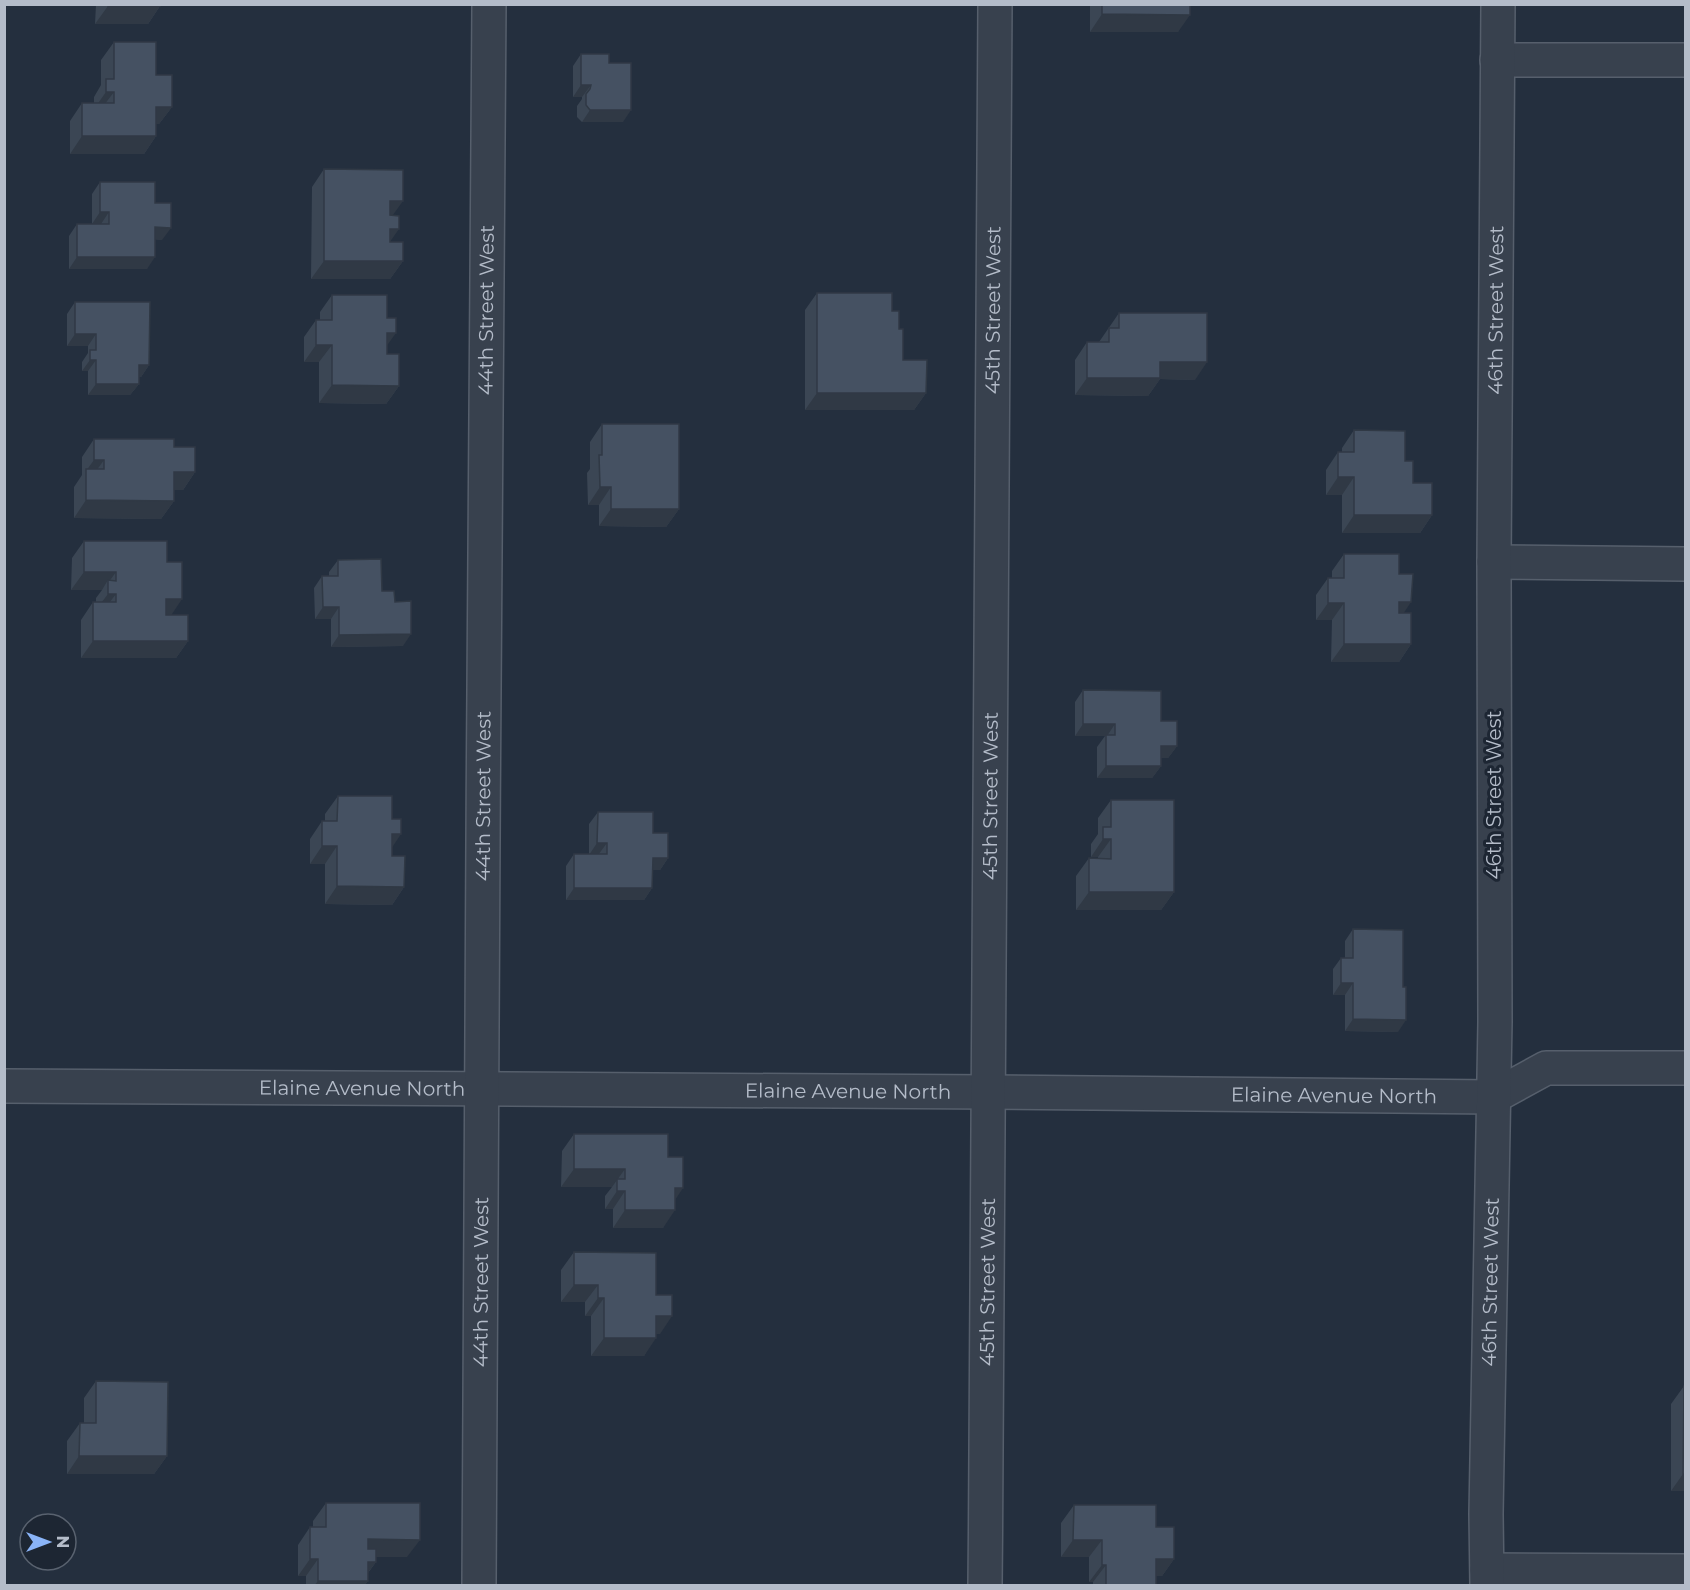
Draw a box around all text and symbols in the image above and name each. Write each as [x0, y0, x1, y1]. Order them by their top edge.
street label: 44th Street West [473, 225, 499, 395]
street label: 46th Street West [1483, 225, 1508, 395]
street label: 45th Street West [980, 226, 1005, 394]
street label: 46th Street West [1482, 710, 1506, 880]
street label: 44th Street West [471, 711, 496, 881]
street label: 45th Street West [978, 712, 1003, 880]
street label: Elaine Avenue North [259, 1076, 465, 1101]
street label: Elaine Avenue North [745, 1079, 951, 1104]
street label: Elaine Avenue North [1231, 1082, 1437, 1108]
street label: 44th Street West [468, 1197, 493, 1367]
street label: 46th Street West [1477, 1197, 1504, 1367]
street label: 45th Street West [975, 1198, 1000, 1366]
north arrow [18, 1512, 78, 1572]
text: N [53, 1536, 72, 1548]

